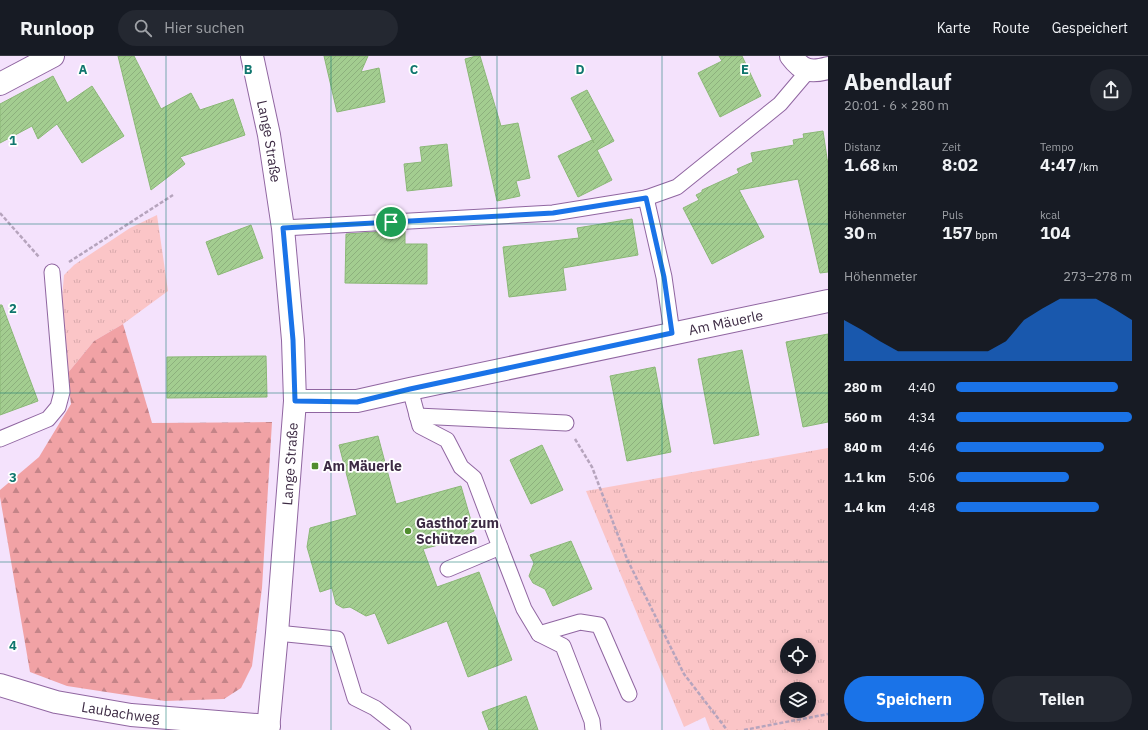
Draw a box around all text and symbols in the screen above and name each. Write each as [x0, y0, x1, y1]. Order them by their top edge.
search box [118, 10, 398, 46]
text: Runloop [20, 16, 94, 40]
icon: search [132, 17, 154, 39]
text: Hier suchen [164, 18, 244, 37]
text: Karte [937, 19, 971, 37]
text: Route [993, 19, 1030, 37]
text: Gespeichert [1052, 19, 1128, 37]
text: A [79, 61, 88, 78]
text: B [244, 61, 253, 78]
text: C [410, 61, 419, 78]
text: D [575, 61, 585, 78]
text: E [741, 61, 749, 78]
text: Abendlauf [844, 67, 952, 96]
button: share [1090, 69, 1132, 111]
text: 20:01 · 6 × 280 m [844, 97, 949, 114]
street label: Lange Straße [253, 99, 285, 184]
text: 1 [9, 132, 17, 149]
text: Distanz [844, 140, 881, 154]
text: Zeit [942, 140, 961, 154]
text: Tempo [1040, 140, 1074, 154]
text: 1.68 [844, 154, 880, 176]
text: 8:02 [942, 154, 978, 176]
text: 4:47 [1040, 154, 1076, 176]
text: km [880, 160, 898, 174]
text: /km [1076, 160, 1098, 174]
pin [374, 205, 408, 239]
text: Höhenmeter [844, 208, 906, 222]
text: Puls [942, 208, 963, 222]
text: kcal [1040, 208, 1060, 222]
icon: arrive [380, 211, 402, 233]
text: 30 [844, 222, 864, 244]
text: 157 [942, 222, 973, 244]
text: 104 [1040, 222, 1071, 244]
text: m [864, 228, 877, 242]
text: bpm [973, 228, 998, 242]
text: Höhenmeter [844, 268, 917, 285]
text: 273–278 m [1063, 268, 1132, 285]
text: 2 [9, 300, 17, 317]
street label: Am Mäuerle [687, 306, 765, 339]
text: 280 m [844, 379, 882, 396]
text: 4:40 [908, 379, 935, 396]
text: 560 m [844, 409, 882, 426]
text: 4:34 [908, 409, 935, 426]
street label: Lange Straße [278, 422, 302, 506]
text: 840 m [844, 439, 882, 456]
text: 4:46 [908, 439, 935, 456]
place label: Am Mäuerle [323, 457, 402, 475]
marker: Am Mäuerle [310, 461, 320, 471]
text: 3 [9, 469, 17, 486]
text: 1.1 km [844, 469, 886, 486]
text: 5:06 [908, 469, 935, 486]
text: 1.4 km [844, 499, 886, 516]
text: 4:48 [908, 499, 935, 516]
place label: Gasthof zum Schützen [416, 514, 499, 548]
marker: Gasthof zum Schützen [403, 526, 413, 536]
text: 4 [9, 637, 17, 654]
map controls [780, 638, 816, 718]
button: locate [780, 638, 816, 674]
button: Speichern [844, 676, 984, 722]
button: Teilen [992, 676, 1132, 722]
button: layers [780, 682, 816, 718]
street label: Laubachweg [80, 698, 161, 726]

